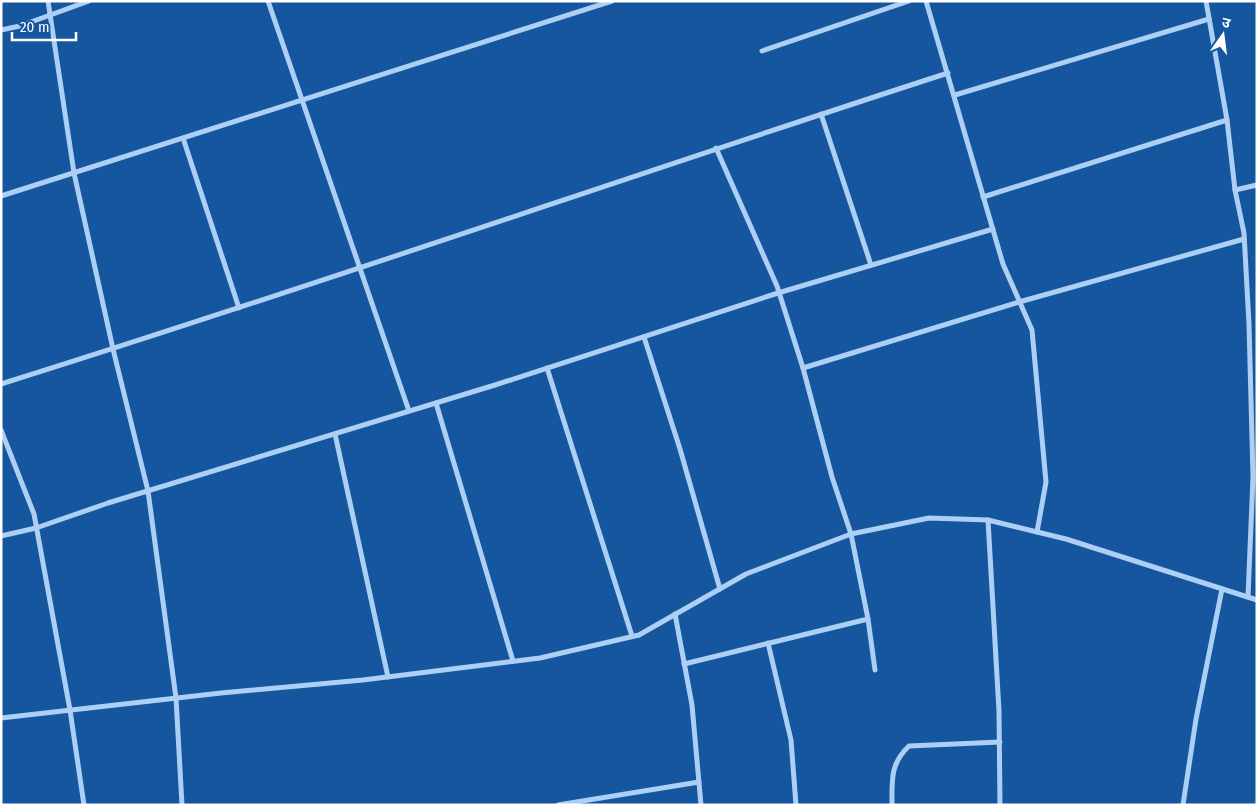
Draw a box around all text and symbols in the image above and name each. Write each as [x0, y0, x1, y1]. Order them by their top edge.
scale bar [12, 10, 76, 42]
north arrow [1198, 10, 1248, 60]
text: उ [1220, 14, 1233, 32]
text: 20 m [20, 18, 50, 36]

